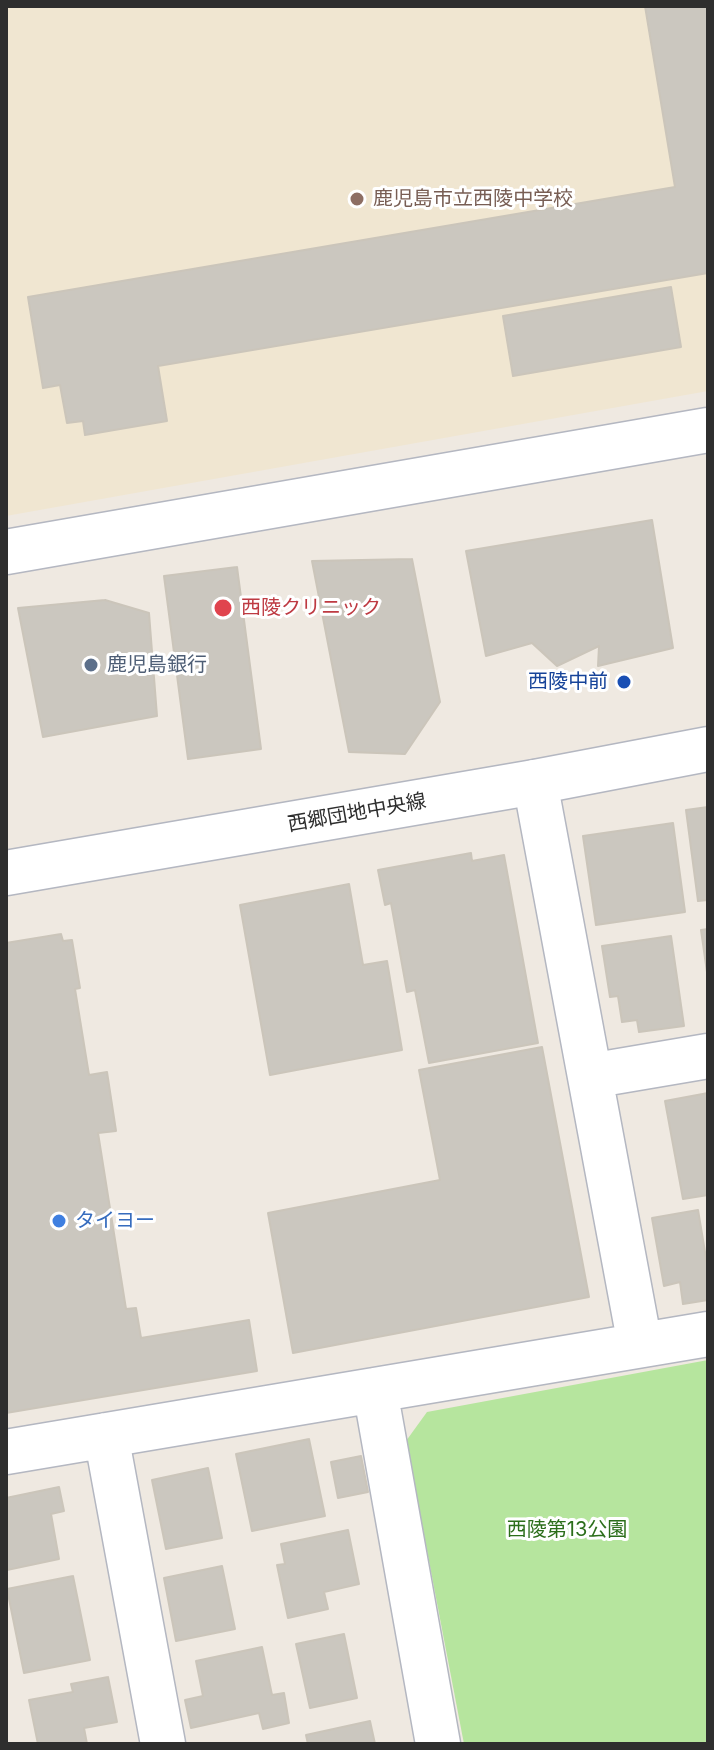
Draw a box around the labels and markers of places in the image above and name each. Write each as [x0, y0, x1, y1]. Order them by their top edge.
place label: 鹿児島市立西陵中学校 [373, 187, 573, 211]
marker: 鹿児島市立西陵中学校 [348, 190, 366, 208]
place label: 西陵クリニック [241, 596, 381, 620]
marker: 西陵クリニック [212, 597, 234, 619]
place label: 鹿児島銀行 [107, 653, 207, 677]
marker: 鹿児島銀行 [82, 656, 100, 674]
place label: 西陵中前 [528, 670, 608, 694]
marker: 西陵中前 [615, 673, 633, 691]
place label: タイヨー [75, 1209, 155, 1233]
marker: タイヨー [50, 1212, 68, 1230]

